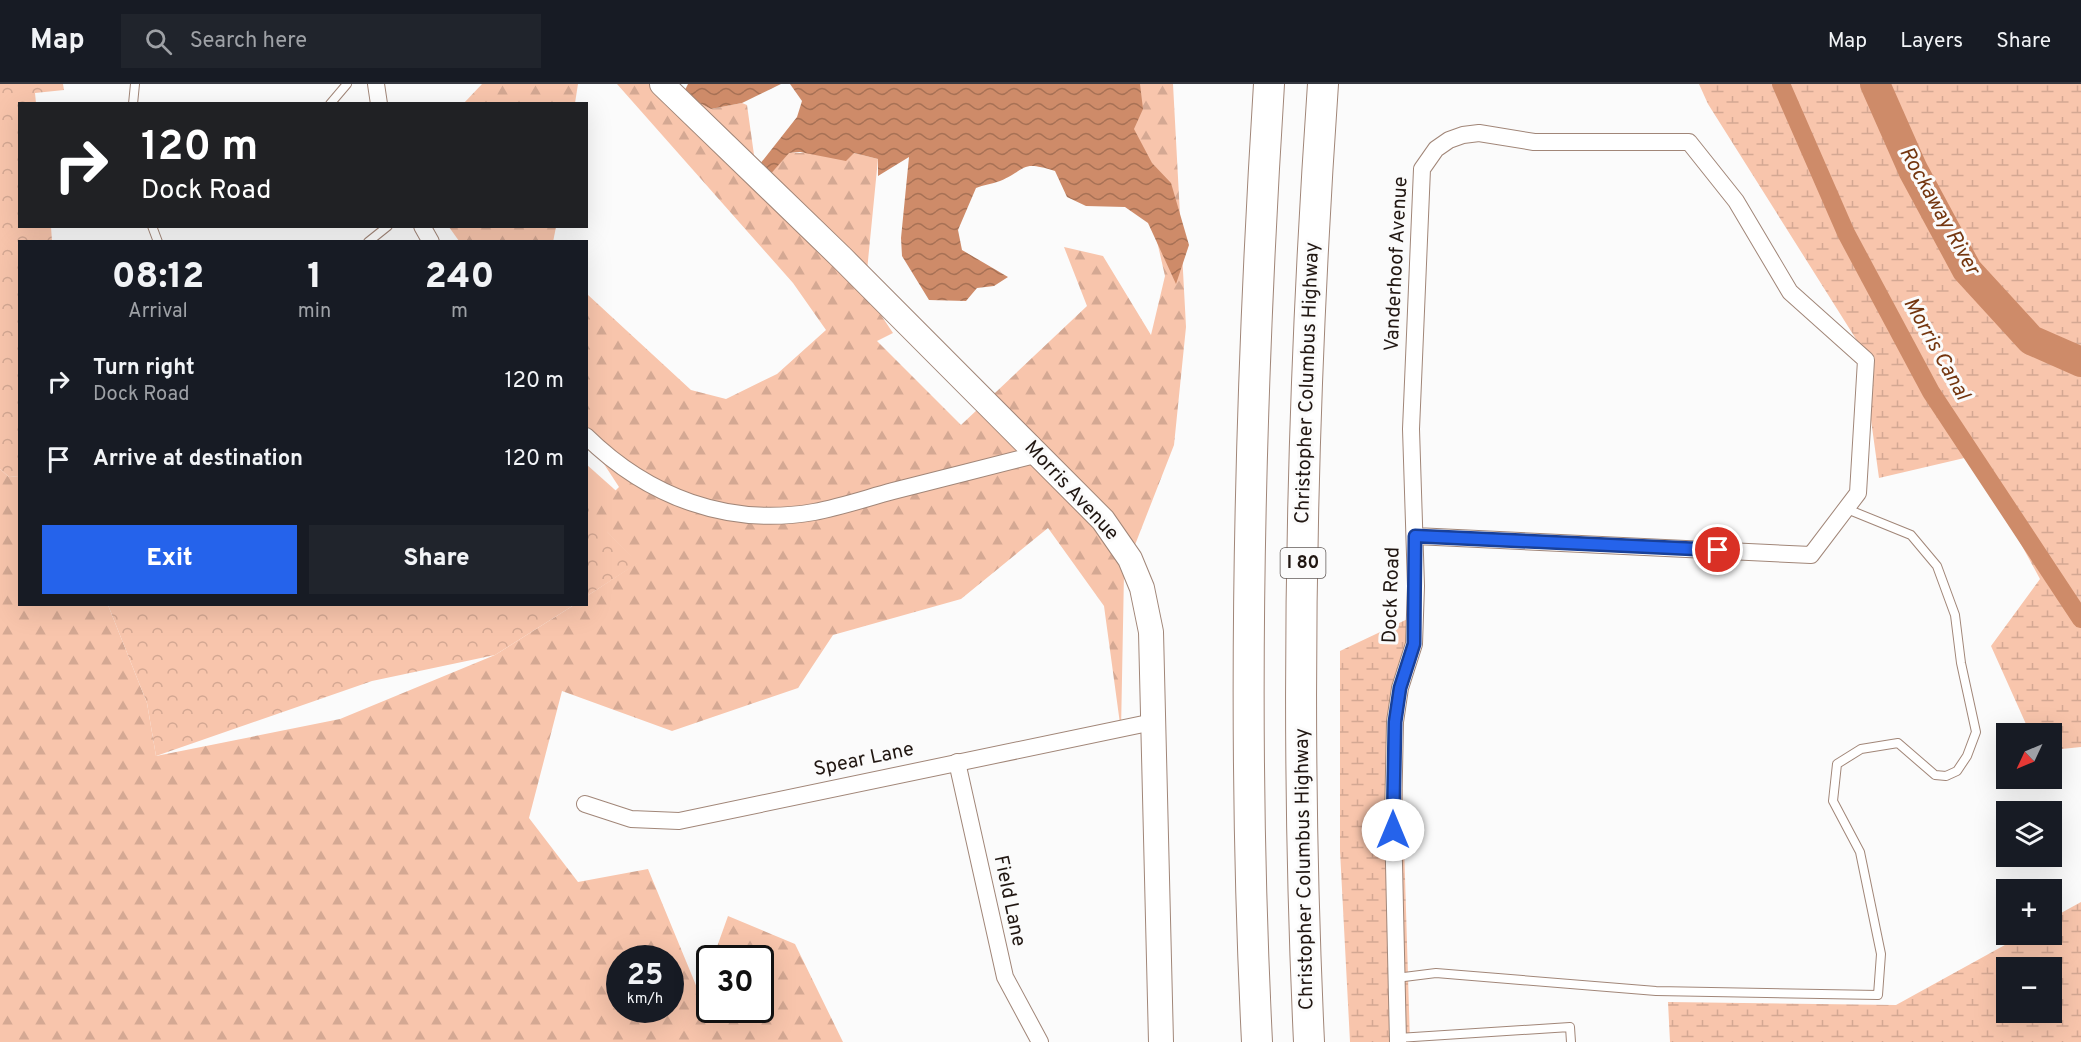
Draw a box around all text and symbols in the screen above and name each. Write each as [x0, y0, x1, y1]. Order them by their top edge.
search box [121, 14, 541, 68]
text: Map [30, 23, 85, 59]
icon: search [142, 25, 175, 58]
text: Search here [190, 28, 307, 55]
text: Map [1828, 28, 1867, 55]
text: Layers [1900, 28, 1963, 55]
text: Share [1996, 28, 2051, 55]
text: 120 m [141, 122, 258, 175]
icon: right [42, 126, 120, 204]
water label: Rockaway River [1893, 142, 1986, 282]
text: Dock Road [141, 174, 271, 208]
street label: Vanderhoof Avenue [1379, 176, 1415, 352]
street label: Christopher Columbus Highway [1290, 242, 1326, 524]
text: 08:12 [112, 255, 204, 301]
text: 1 [307, 255, 322, 301]
text: 240 [425, 255, 494, 301]
water label: Morris Canal [1897, 293, 1976, 407]
text: Arrival [128, 299, 188, 325]
text: min [298, 299, 331, 325]
text: m [451, 299, 468, 325]
text: Turn right [93, 355, 195, 382]
icon: right [42, 365, 75, 398]
text: 120 m [504, 368, 564, 395]
text: Dock Road [93, 382, 190, 408]
street label: Morris Avenue [1018, 435, 1124, 547]
icon: arrive [42, 443, 75, 476]
text: Arrive at destination [93, 446, 303, 473]
text: 120 m [504, 446, 564, 473]
pin [1692, 524, 1743, 575]
button: Exit [42, 525, 297, 594]
button: Share [309, 525, 564, 594]
icon: arrive [1701, 533, 1734, 566]
street label: Dock Road [1377, 546, 1407, 644]
road number: I 80 [1280, 548, 1326, 578]
north arrow [1996, 723, 2062, 789]
map controls [1996, 723, 2062, 1023]
street label: Christopher Columbus Highway [1290, 728, 1320, 1010]
street label: Spear Lane [812, 737, 916, 783]
position arrow [1361, 798, 1425, 862]
button: layers [1996, 801, 2062, 867]
street label: Field Lane [987, 853, 1031, 949]
button: + [1996, 879, 2062, 945]
speed limit sign: 30 [696, 945, 774, 1023]
button: − [1996, 957, 2062, 1023]
text: 25 [627, 958, 663, 995]
text: km/h [627, 990, 663, 1009]

